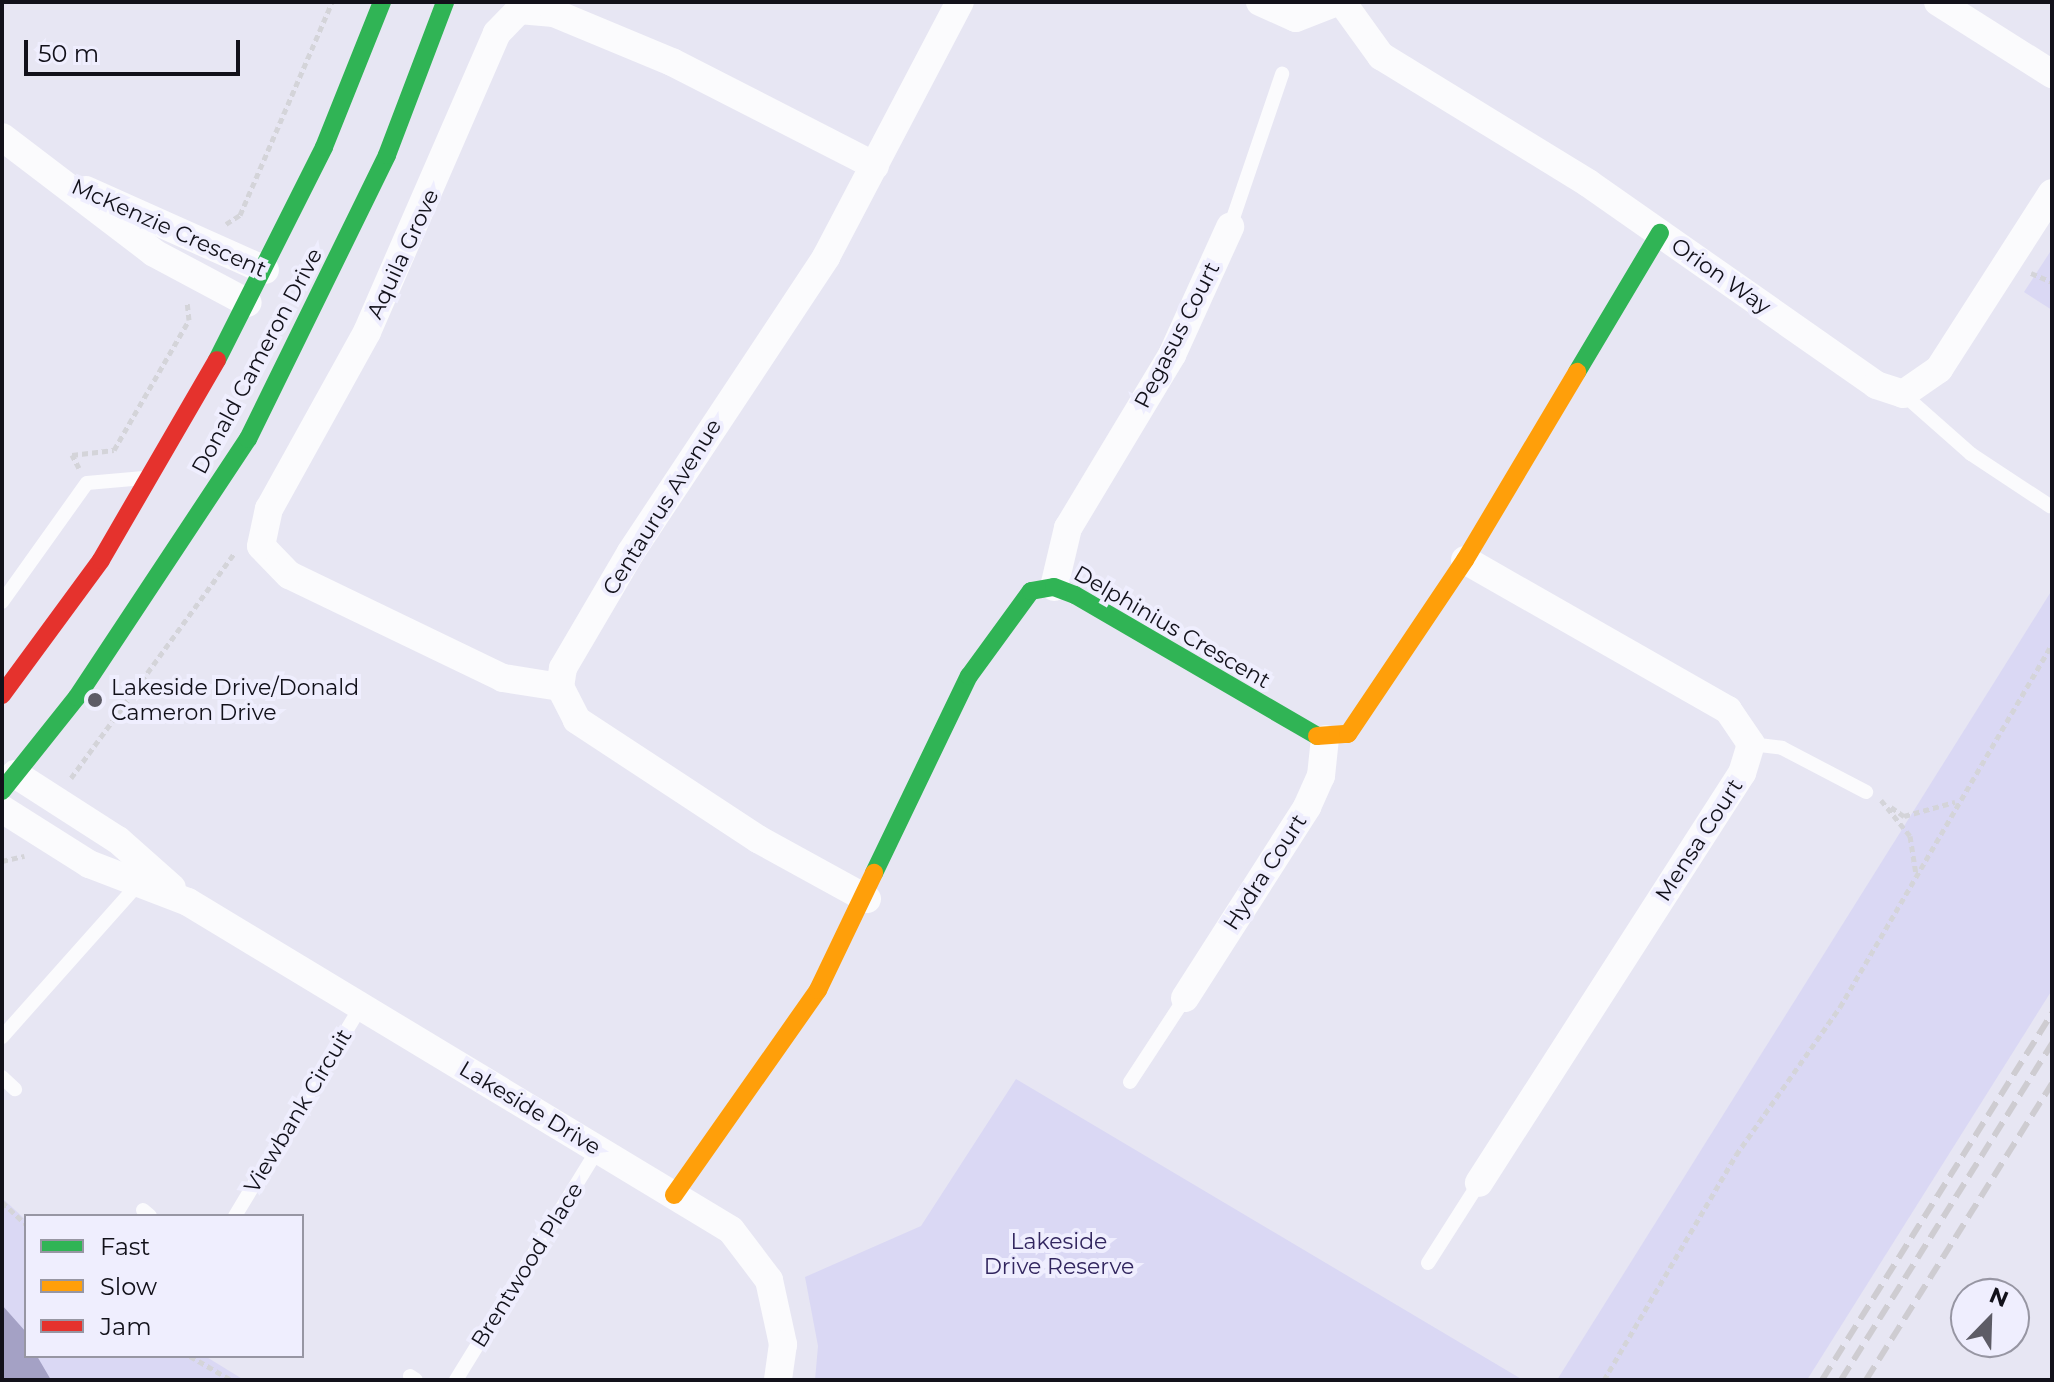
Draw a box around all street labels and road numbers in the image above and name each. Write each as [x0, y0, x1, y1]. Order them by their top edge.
street label: McKenzie Crescent [68, 173, 270, 283]
street label: Aquila Grove [361, 185, 445, 323]
street label: Orion Way [1666, 232, 1776, 320]
street label: Donald Cameron Drive [186, 244, 328, 478]
street label: Pegasus Court [1129, 257, 1225, 413]
street label: Centaurus Avenue [597, 414, 727, 600]
street label: Delphinius Crescent [1069, 560, 1275, 694]
street label: Mensa Court [1650, 774, 1748, 906]
street label: Hydra Court [1218, 809, 1312, 935]
street label: Viewbank Circuit [239, 1024, 357, 1198]
street label: Lakeside Drive [455, 1055, 605, 1161]
street label: Brentwood Place [466, 1178, 588, 1352]

